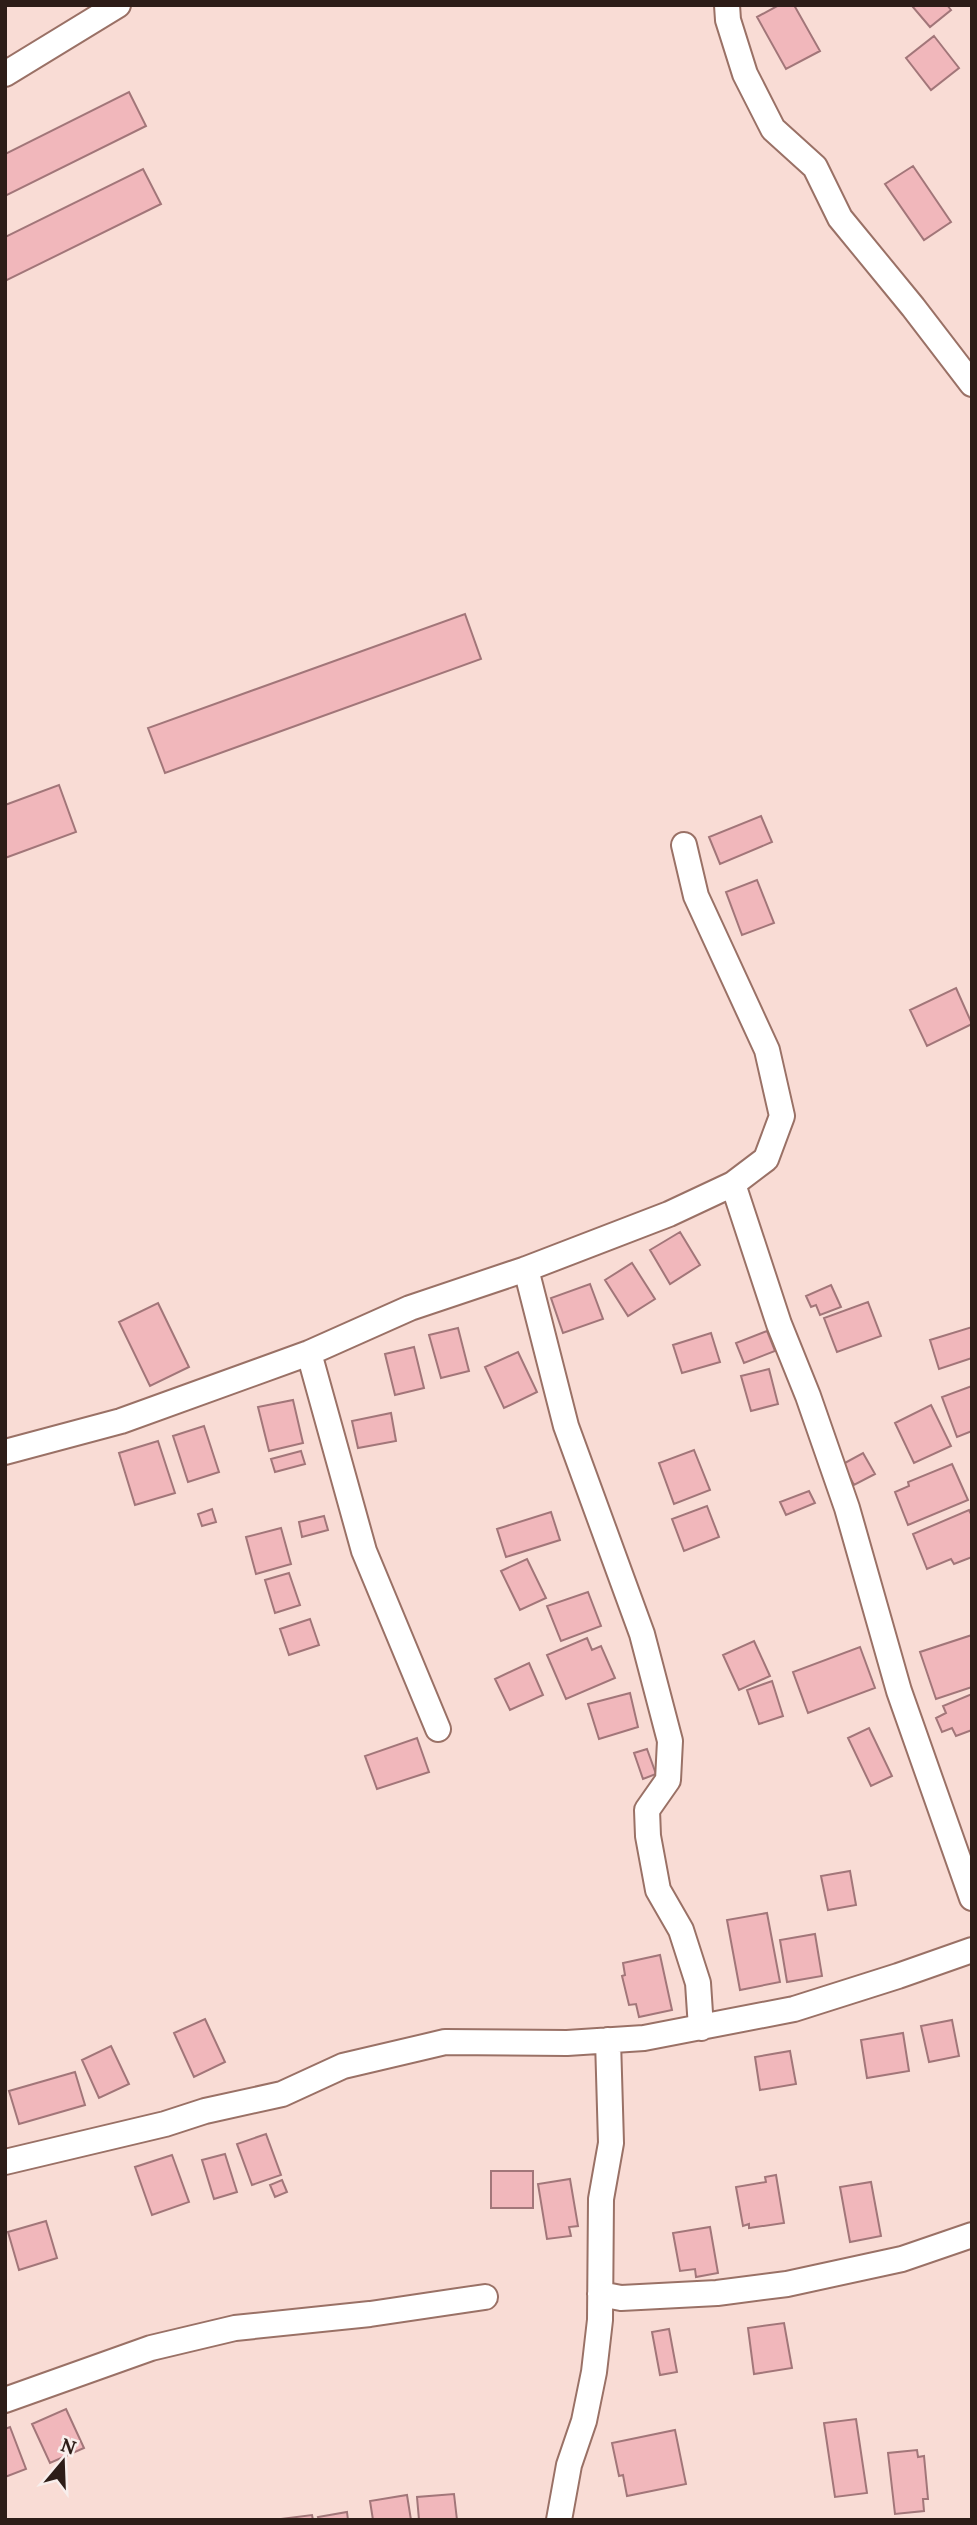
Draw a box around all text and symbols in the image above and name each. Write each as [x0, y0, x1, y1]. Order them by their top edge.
north arrow [28, 2427, 98, 2497]
text: N [58, 2432, 80, 2460]

